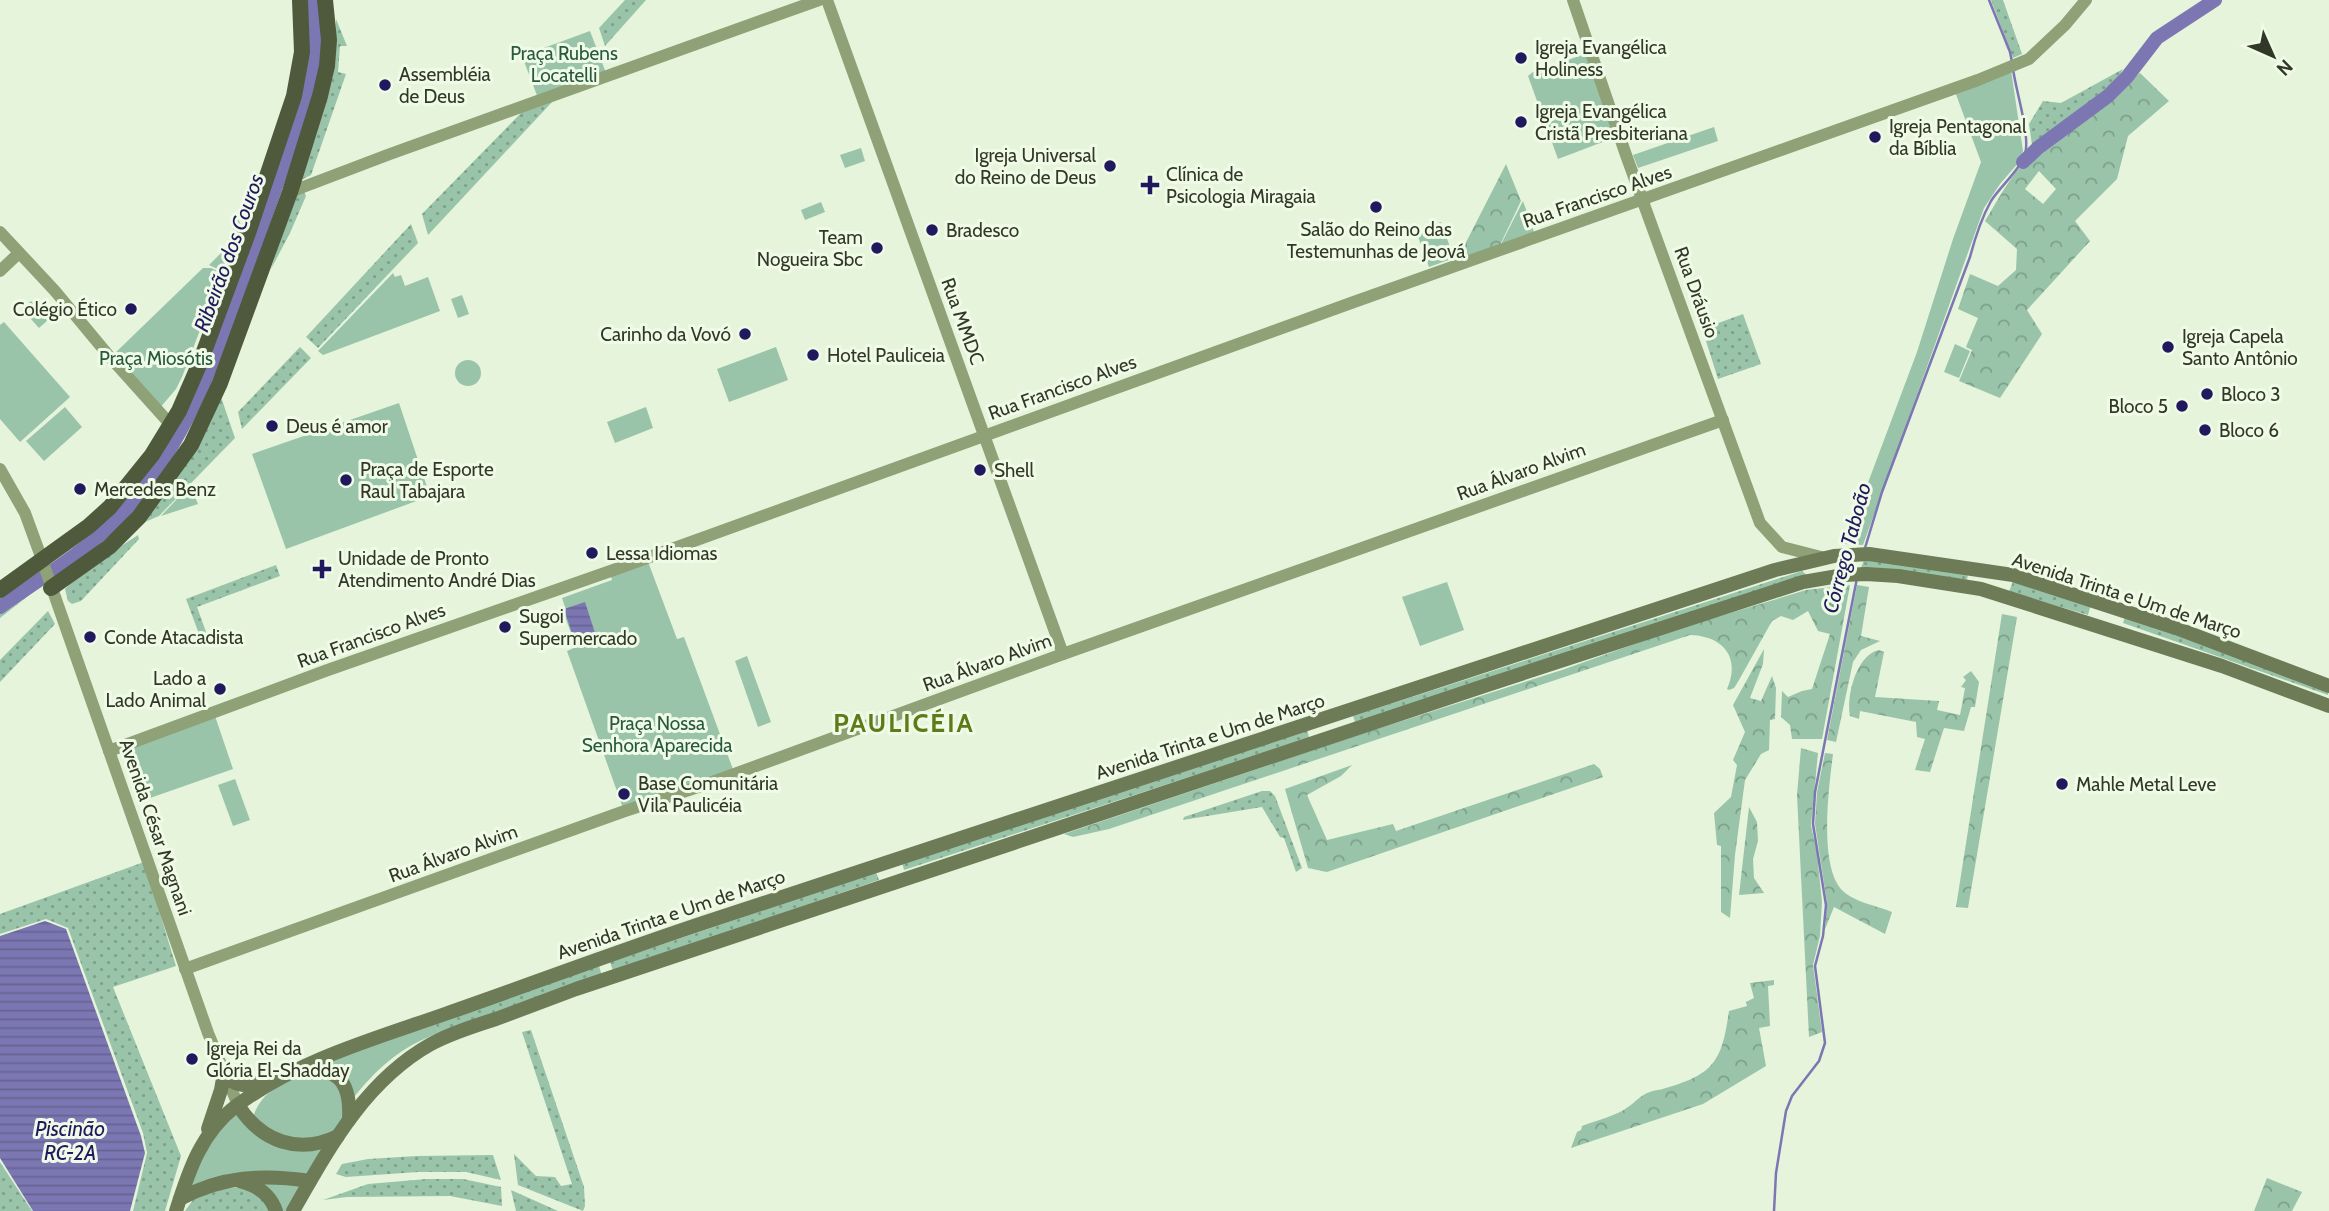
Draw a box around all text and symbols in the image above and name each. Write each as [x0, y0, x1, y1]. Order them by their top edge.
north arrow [2238, 21, 2308, 91]
place label: Igreja Evangélica Holiness [1535, 36, 1667, 81]
park label: Praça Rubens Locatelli [510, 42, 618, 87]
marker: Igreja Evangélica Holiness [1513, 50, 1529, 66]
text: N [2272, 55, 2298, 81]
place label: Assembléia de Deus [399, 63, 491, 108]
marker: Assembléia de Deus [377, 77, 393, 93]
place label: Igreja Evangélica Cristã Presbiteriana [1535, 100, 1688, 145]
marker: Igreja Evangélica Cristã Presbiteriana [1513, 114, 1529, 130]
place label: Igreja Pentagonal da Bíblia [1889, 115, 2027, 160]
marker: Igreja Pentagonal da Bíblia [1867, 129, 1883, 145]
place label: Igreja Universal do Reino de Deus [955, 144, 1097, 189]
marker: Igreja Universal do Reino de Deus [1102, 158, 1118, 174]
street label: Rua Francisco Alves [1520, 160, 1675, 233]
place label: Clínica de Psicologia Miragaia [1166, 163, 1316, 208]
water label: Ribeirão dos Couros [188, 171, 269, 335]
marker: Clínica de Psicologia Miragaia [1140, 175, 1160, 195]
marker: Salão do Reino das Testemunhas de Jeová [1368, 199, 1384, 215]
place label: Salão do Reino das Testemunhas de Jeová [1287, 218, 1465, 263]
place label: Bradesco [946, 219, 1019, 242]
marker: Bradesco [924, 222, 940, 238]
place label: Team Nogueira Sbc [757, 226, 863, 271]
marker: Team Nogueira Sbc [869, 240, 885, 256]
street label: Rua Dráusio [1669, 243, 1724, 341]
street label: Rua MMDC [936, 275, 989, 368]
place label: Colégio Ético [13, 297, 117, 321]
marker: Colégio Ético [123, 301, 139, 317]
place label: Carinho da Vovó [600, 323, 731, 346]
place label: Igreja Capela Santo Antônio [2182, 325, 2298, 370]
marker: Carinho da Vovó [737, 326, 753, 342]
marker: Igreja Capela Santo Antônio [2160, 339, 2176, 355]
place label: Hotel Pauliceia [827, 344, 945, 367]
park label: Praça Miosótis [99, 347, 213, 370]
marker: Hotel Pauliceia [805, 347, 821, 363]
street label: Rua Francisco Alves [985, 350, 1139, 425]
place label: Bloco 3 [2221, 383, 2281, 406]
marker: Bloco 3 [2199, 386, 2215, 402]
place label: Bloco 5 [2108, 395, 2168, 418]
marker: Bloco 5 [2174, 398, 2190, 414]
place label: Deus é amor [286, 415, 388, 438]
marker: Deus é amor [264, 418, 280, 434]
place label: Bloco 6 [2219, 419, 2279, 442]
marker: Bloco 6 [2197, 422, 2213, 438]
street label: Rua Álvaro Alvim [1453, 437, 1589, 505]
place label: Praça de Esporte Raul Tabajara [360, 458, 494, 503]
place label: Shell [994, 459, 1034, 482]
marker: Shell [972, 462, 988, 478]
marker: Praça de Esporte Raul Tabajara [338, 472, 354, 488]
place label: Mercedes Benz [94, 478, 216, 501]
water label: Córrego Taboão [1817, 480, 1876, 616]
marker: Mercedes Benz [72, 481, 88, 497]
place label: Lessa Idiomas [606, 542, 718, 565]
marker: Lessa Idiomas [584, 545, 600, 561]
place label: Unidade de Pronto Atendimento André Dias [338, 547, 536, 592]
street label: Avenida Trinta e Um de Março [2009, 548, 2244, 643]
marker: Unidade de Pronto Atendimento André Dias [312, 559, 332, 579]
street label: Rua Francisco Alves [294, 598, 448, 673]
place label: Sugoi Supermercado [519, 605, 637, 650]
marker: Sugoi Supermercado [497, 619, 513, 635]
place label: Conde Atacadista [104, 626, 243, 649]
street label: Rua Álvaro Alvim [919, 628, 1055, 696]
marker: Conde Atacadista [82, 629, 98, 645]
place label: Lado a Lado Animal [105, 667, 207, 712]
marker: Lado a Lado Animal [212, 681, 228, 697]
street label: Avenida Trinta e Um de Março [1093, 689, 1328, 784]
district label: PAULICÉIA [833, 707, 975, 739]
park label: Praça Nossa Senhora Aparecida [582, 712, 732, 757]
street label: Avenida César Magnani [114, 736, 197, 918]
place label: Base Comunitária Vila Paulicéia [638, 772, 778, 817]
place label: Mahle Metal Leve [2076, 773, 2216, 796]
marker: Mahle Metal Leve [2054, 776, 2070, 792]
marker: Base Comunitária Vila Paulicéia [616, 786, 632, 802]
street label: Rua Álvaro Alvim [385, 819, 521, 887]
street label: Avenida Trinta e Um de Março [554, 865, 788, 964]
place label: Igreja Rei da Glória El-Shadday [206, 1037, 350, 1082]
marker: Igreja Rei da Glória El-Shadday [184, 1051, 200, 1067]
water label: Piscinão RC-2A [35, 1116, 105, 1165]

